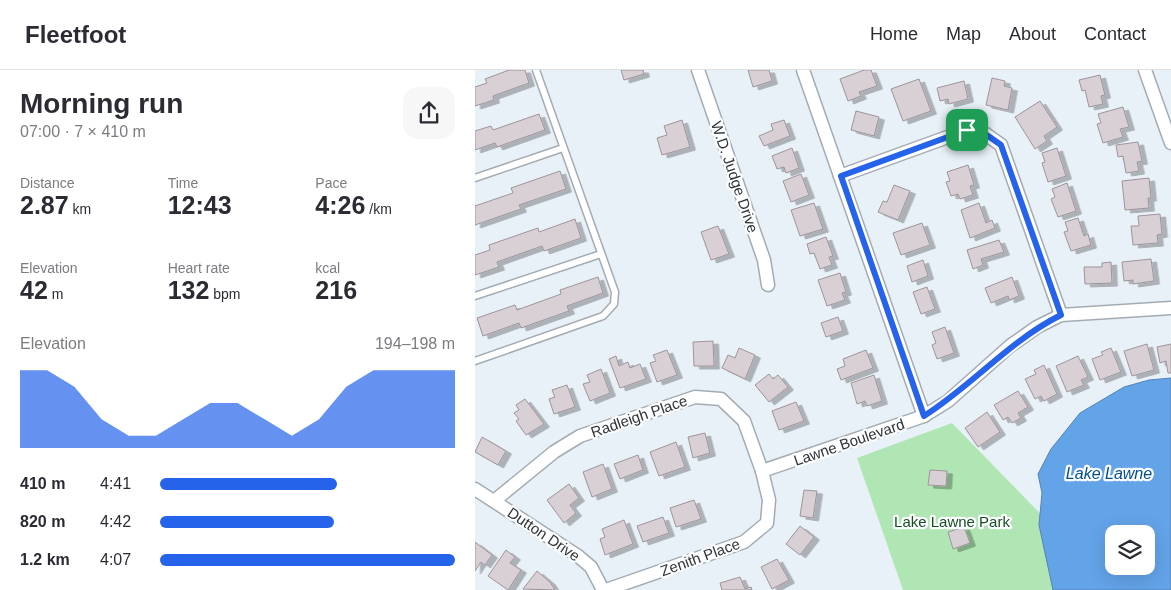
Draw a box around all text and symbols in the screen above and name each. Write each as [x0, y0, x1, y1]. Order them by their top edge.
text: Fleetfoot [25, 21, 126, 48]
text: Home [870, 24, 918, 44]
text: Map [946, 24, 981, 44]
text: About [1009, 24, 1056, 44]
text: Contact [1084, 24, 1146, 44]
button: share [403, 87, 455, 139]
text: Morning run [20, 88, 183, 119]
pin [946, 109, 988, 151]
icon: arrive [953, 116, 981, 144]
street label: W.D. Judge Drive [708, 119, 762, 235]
text: 07:00 · 7 × 410 m [20, 123, 146, 140]
text: Distance [20, 175, 74, 191]
text: Time [168, 175, 198, 191]
text: Pace [315, 175, 347, 191]
text: 2.87 [20, 191, 69, 219]
text: 12:43 [168, 191, 232, 219]
text: 4:26 [315, 191, 365, 219]
text: km [69, 201, 91, 217]
text: /km [365, 201, 392, 217]
text: Elevation [20, 260, 78, 276]
text: Heart rate [168, 260, 230, 276]
text: kcal [315, 260, 340, 276]
text: 42 [20, 276, 48, 304]
text: 132 [168, 276, 209, 304]
text: 216 [315, 276, 357, 304]
text: m [48, 286, 63, 302]
text: bpm [209, 286, 241, 302]
text: Elevation [20, 335, 86, 352]
text: 194–198 m [375, 335, 455, 352]
street label: Radleigh Place [589, 392, 689, 440]
street label: Lawne Boulevard [791, 415, 907, 469]
water label: Lake Lawne [1066, 465, 1152, 482]
text: 410 m [20, 475, 65, 492]
text: 4:41 [100, 475, 131, 492]
street label: Dutton Drive [505, 504, 583, 564]
text: 820 m [20, 513, 65, 530]
text: 4:42 [100, 513, 131, 530]
park label: Lake Lawne Park [894, 513, 1010, 530]
map controls [1105, 525, 1155, 575]
button: layers [1105, 525, 1155, 575]
street label: Zenith Place [658, 535, 742, 579]
text: 1.2 km [20, 551, 70, 568]
text: 4:07 [100, 551, 131, 568]

